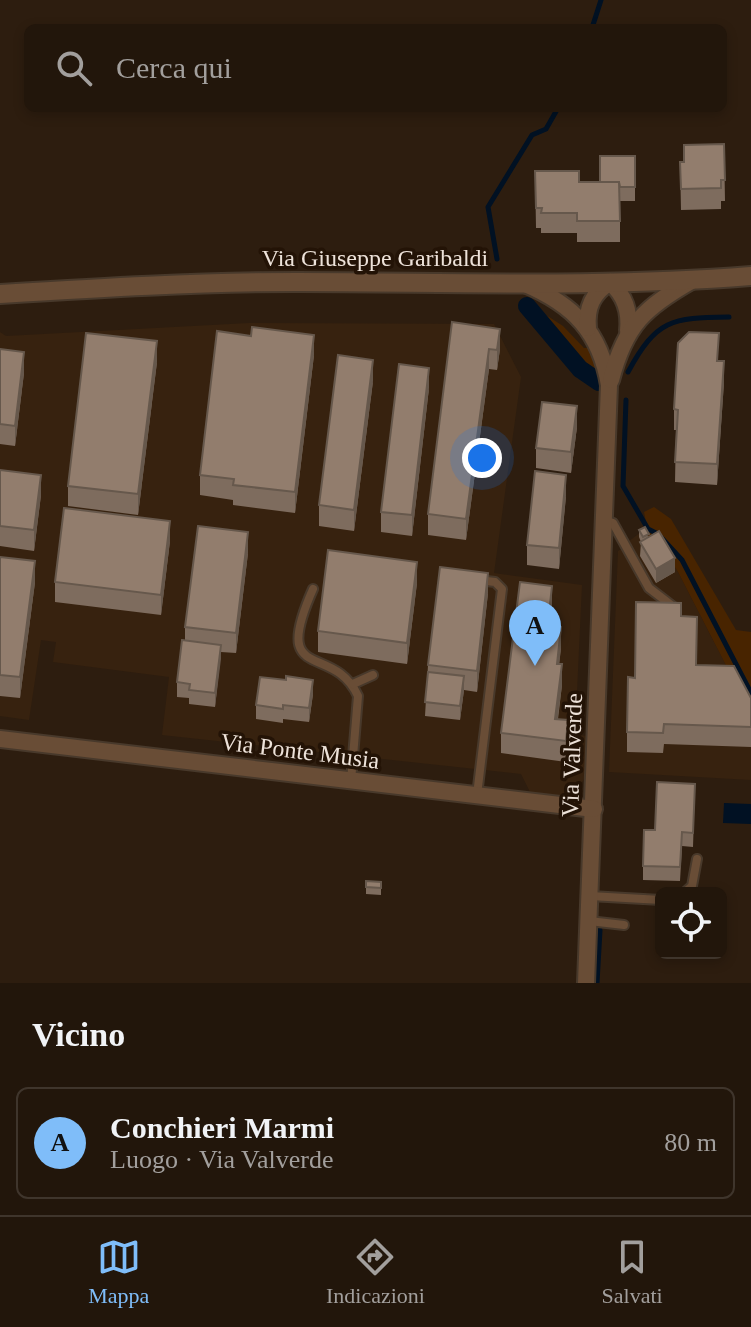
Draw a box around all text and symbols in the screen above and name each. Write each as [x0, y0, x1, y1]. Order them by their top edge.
search box [24, 24, 727, 112]
icon: search [52, 46, 96, 90]
text: Cerca qui [116, 51, 232, 84]
street label: Via Giuseppe Garibaldi [262, 245, 489, 271]
your location [462, 438, 502, 478]
pin: A [509, 600, 561, 666]
street label: Via Valverde [557, 693, 587, 817]
street label: Via Ponte Musia [219, 728, 381, 774]
map controls [655, 887, 727, 959]
button: locate [655, 887, 727, 959]
text: Vicino [32, 1016, 125, 1053]
text: Conchieri Marmi [110, 1111, 334, 1144]
text: A [51, 1128, 69, 1157]
text: 80 m [664, 1128, 717, 1157]
text: Luogo · Via Valverde [110, 1145, 333, 1174]
tab: Mappa [88, 1235, 149, 1309]
tab: Indicazioni [326, 1235, 425, 1309]
tab: Salvati [602, 1235, 663, 1309]

